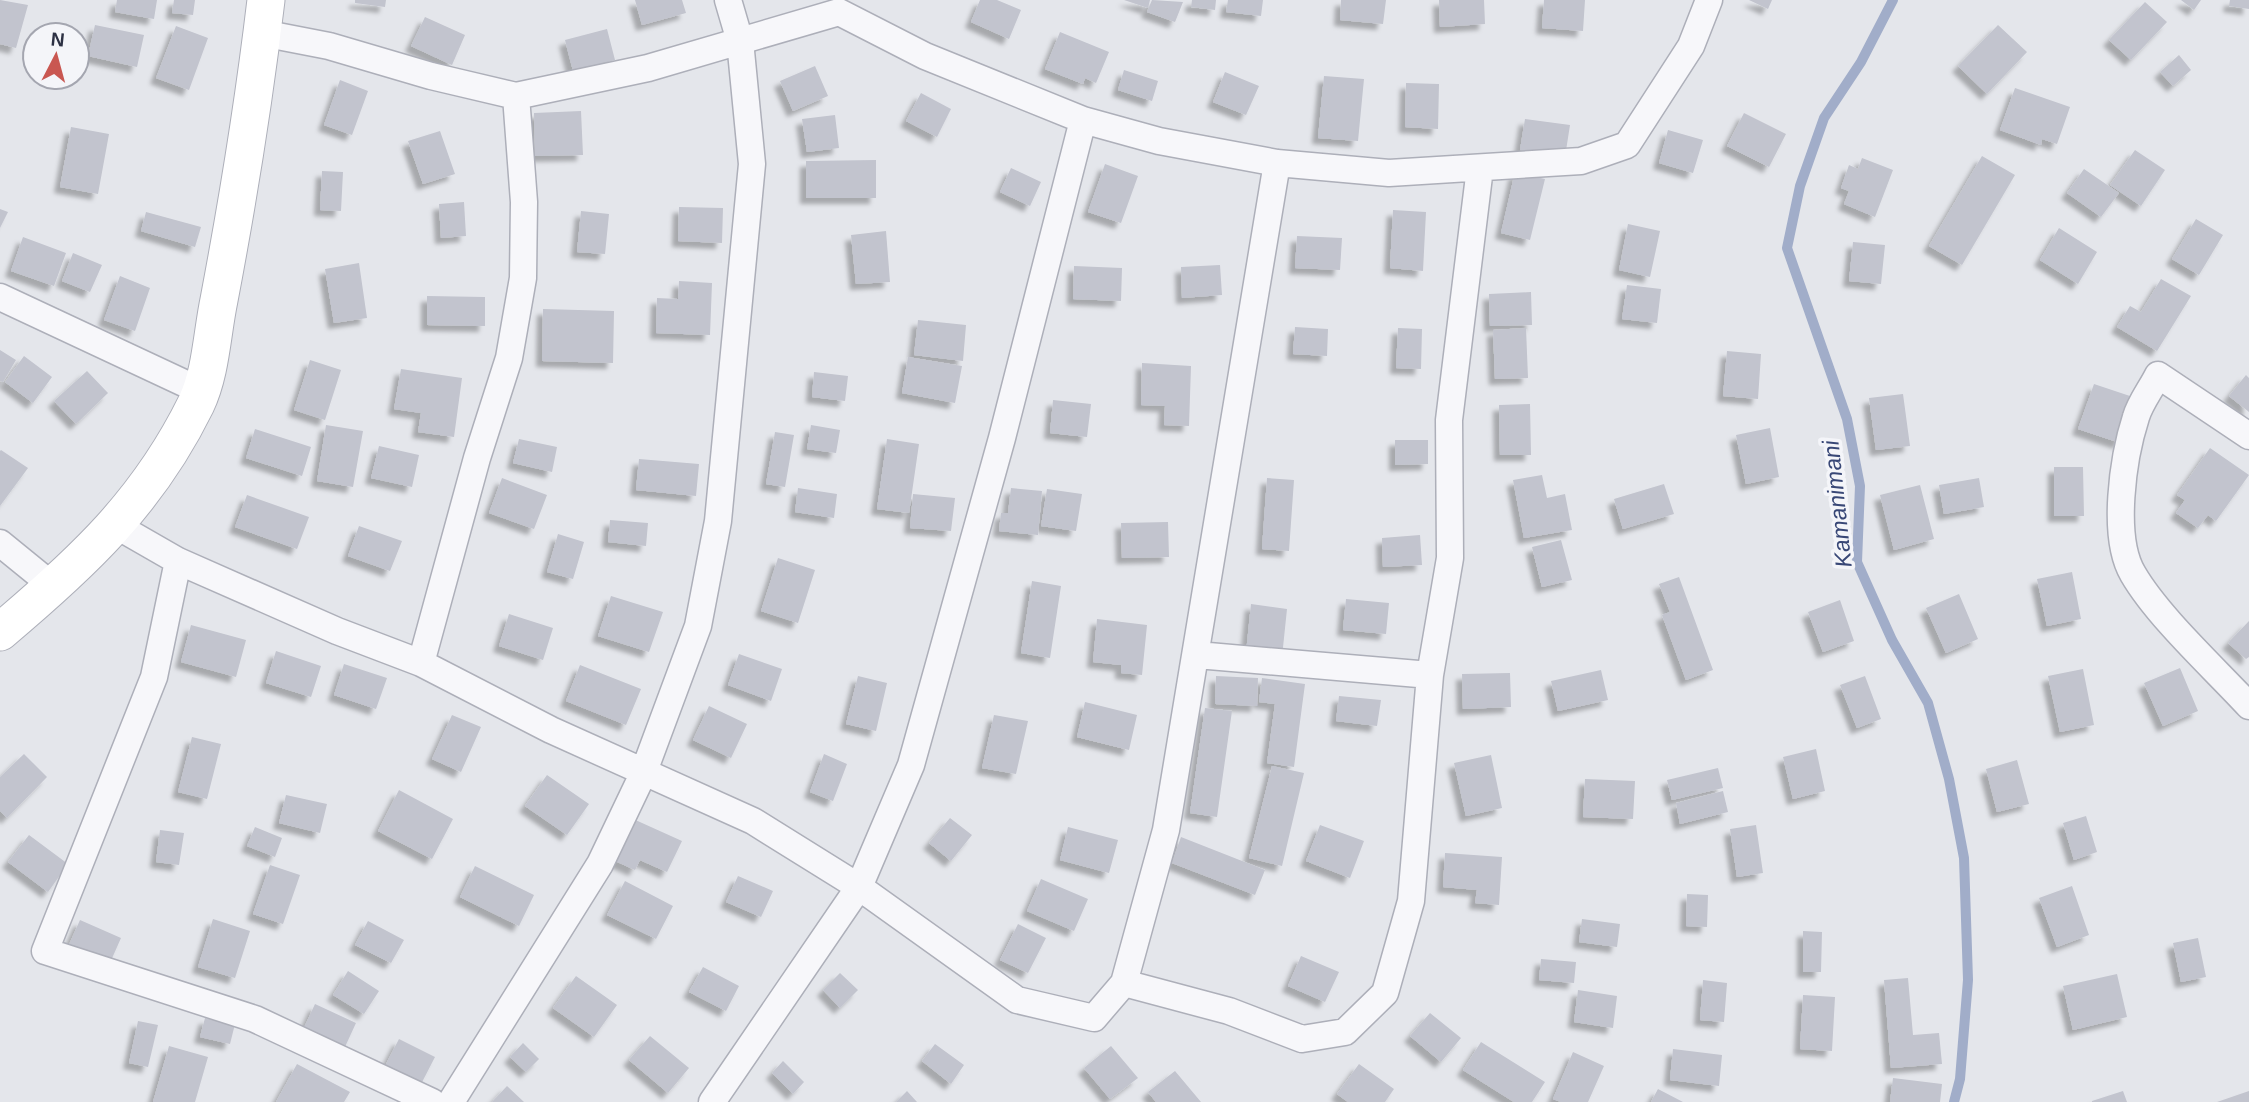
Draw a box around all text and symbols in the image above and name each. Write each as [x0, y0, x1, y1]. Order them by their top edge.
north arrow [21, 21, 91, 91]
text: N [50, 28, 66, 51]
water label: Kamanimani [1817, 438, 1857, 569]

